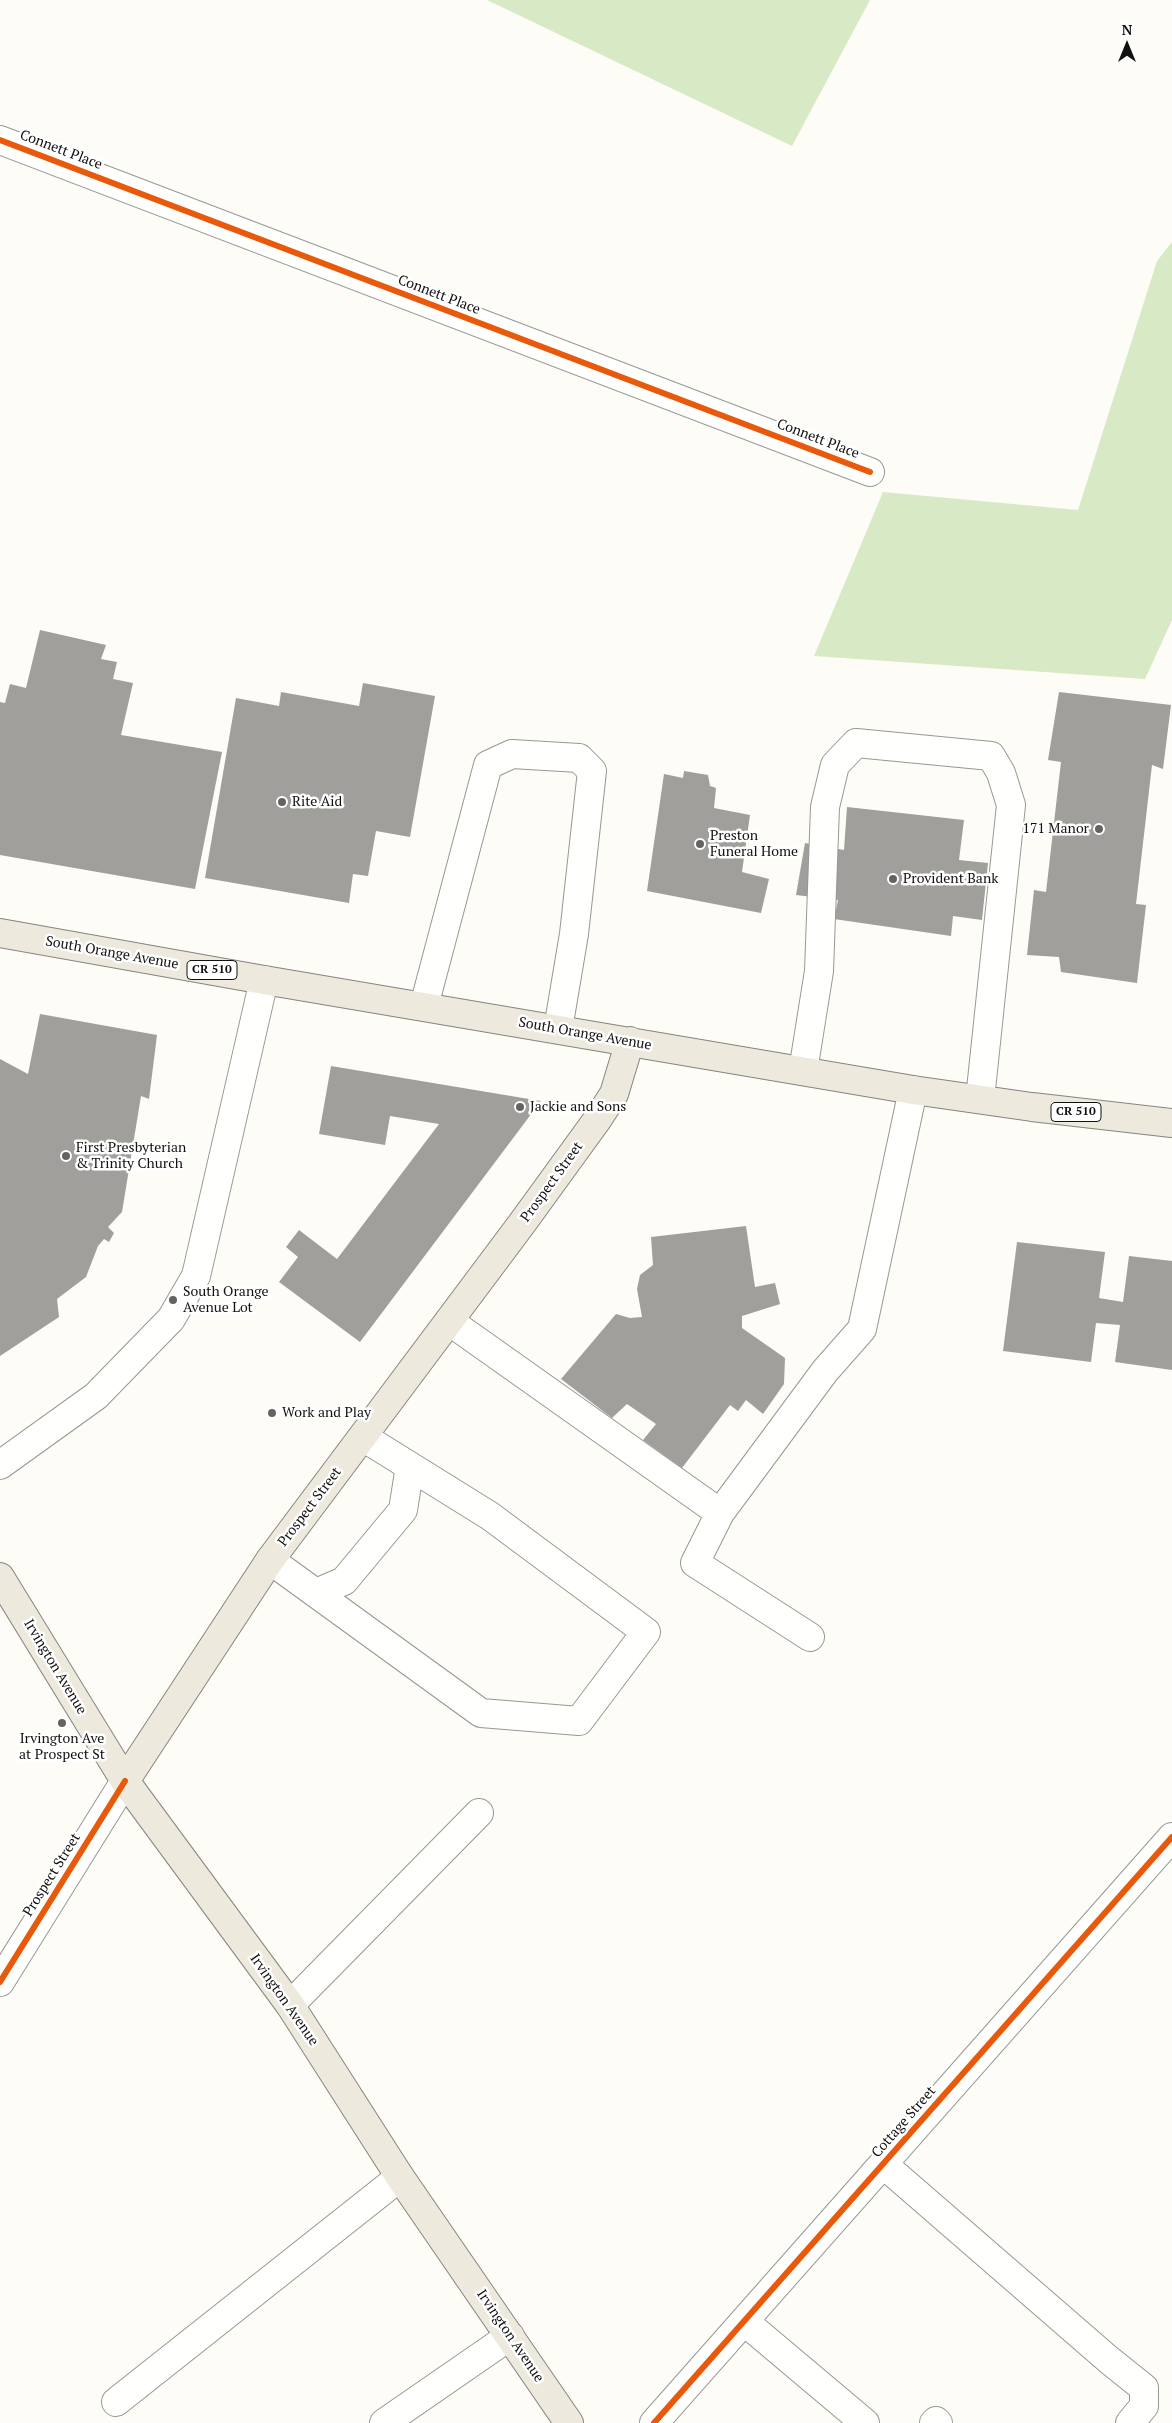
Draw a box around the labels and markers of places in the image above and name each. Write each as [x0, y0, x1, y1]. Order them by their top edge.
place label: Rite Aid [292, 794, 342, 810]
marker: Rite Aid [276, 796, 288, 808]
place label: 171 Manor [1023, 821, 1089, 837]
marker: 171 Manor [1093, 823, 1105, 835]
place label: Preston Funeral Home [710, 828, 798, 860]
marker: Preston Funeral Home [694, 838, 706, 850]
place label: Provident Bank [903, 871, 998, 887]
marker: Provident Bank [887, 873, 899, 885]
place label: Jackie and Sons [530, 1099, 626, 1115]
marker: Jackie and Sons [514, 1101, 526, 1113]
place label: First Presbyterian & Trinity Church [76, 1140, 186, 1172]
marker: First Presbyterian & Trinity Church [60, 1150, 72, 1162]
place label: South Orange Avenue Lot [183, 1284, 269, 1316]
marker: South Orange Avenue Lot [167, 1294, 179, 1306]
place label: Work and Play [282, 1405, 371, 1421]
marker: Work and Play [266, 1407, 278, 1419]
marker: Irvington Ave at Prospect St [56, 1717, 68, 1729]
place label: Irvington Ave at Prospect St [19, 1731, 105, 1764]

